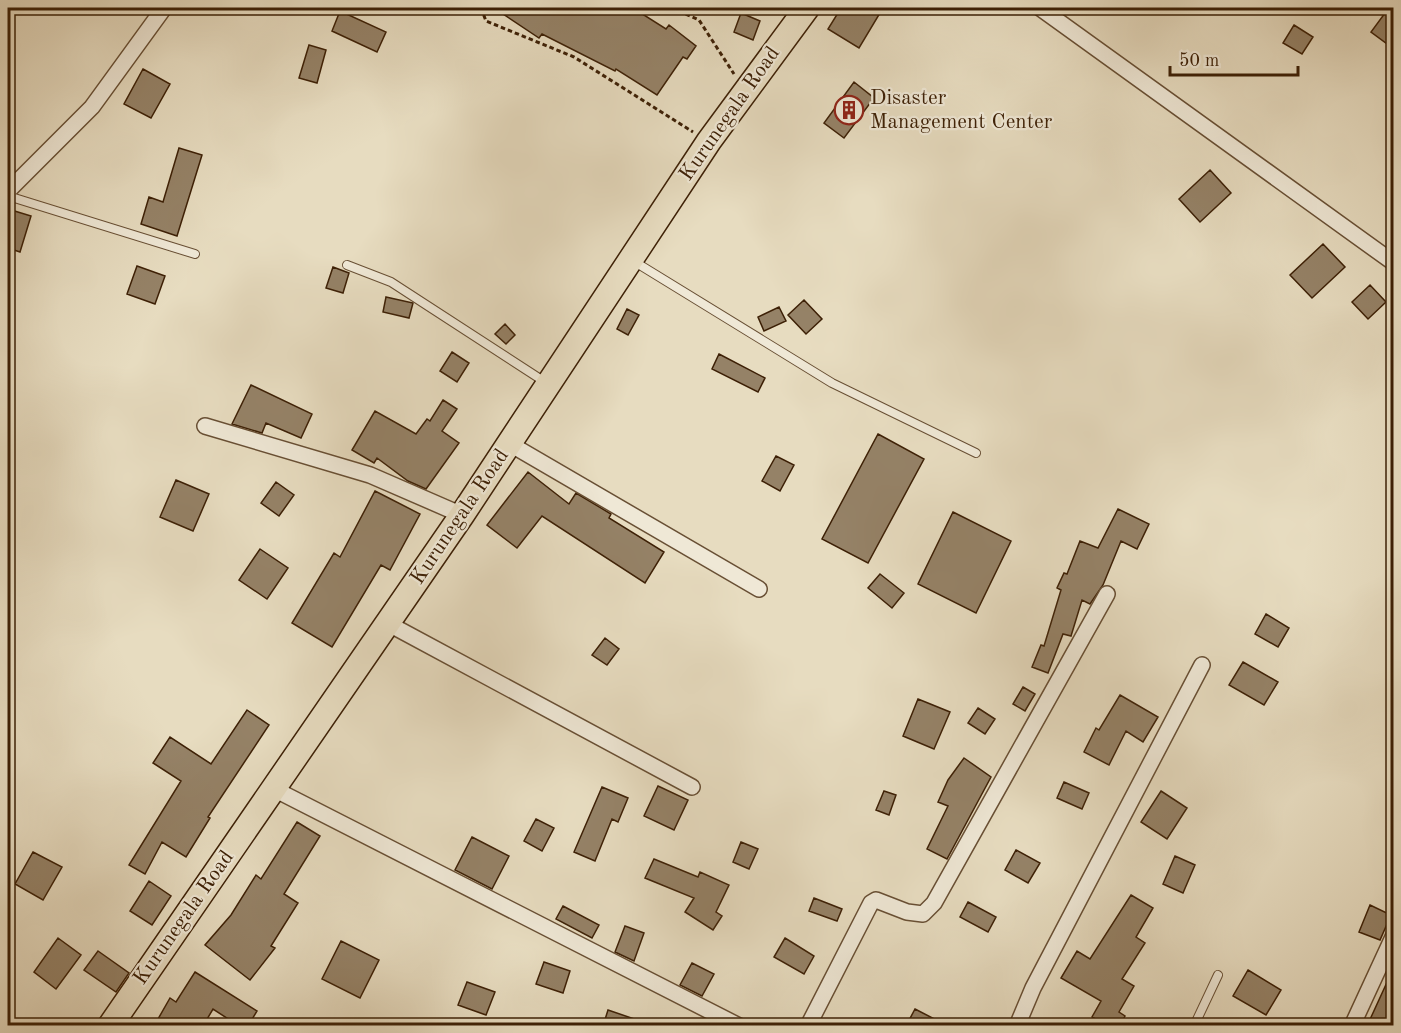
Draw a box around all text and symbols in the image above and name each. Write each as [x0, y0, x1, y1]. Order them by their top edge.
scale bar [1170, 39, 1298, 77]
street label: Kurunegala Road [676, 43, 784, 185]
text: 50 m [1179, 52, 1219, 70]
place label: Disaster Management Center [870, 88, 1053, 133]
building icon: Disaster Management Center [833, 94, 865, 126]
street label: Kurunegala Road [407, 445, 513, 589]
street label: Kurunegala Road [130, 847, 238, 989]

